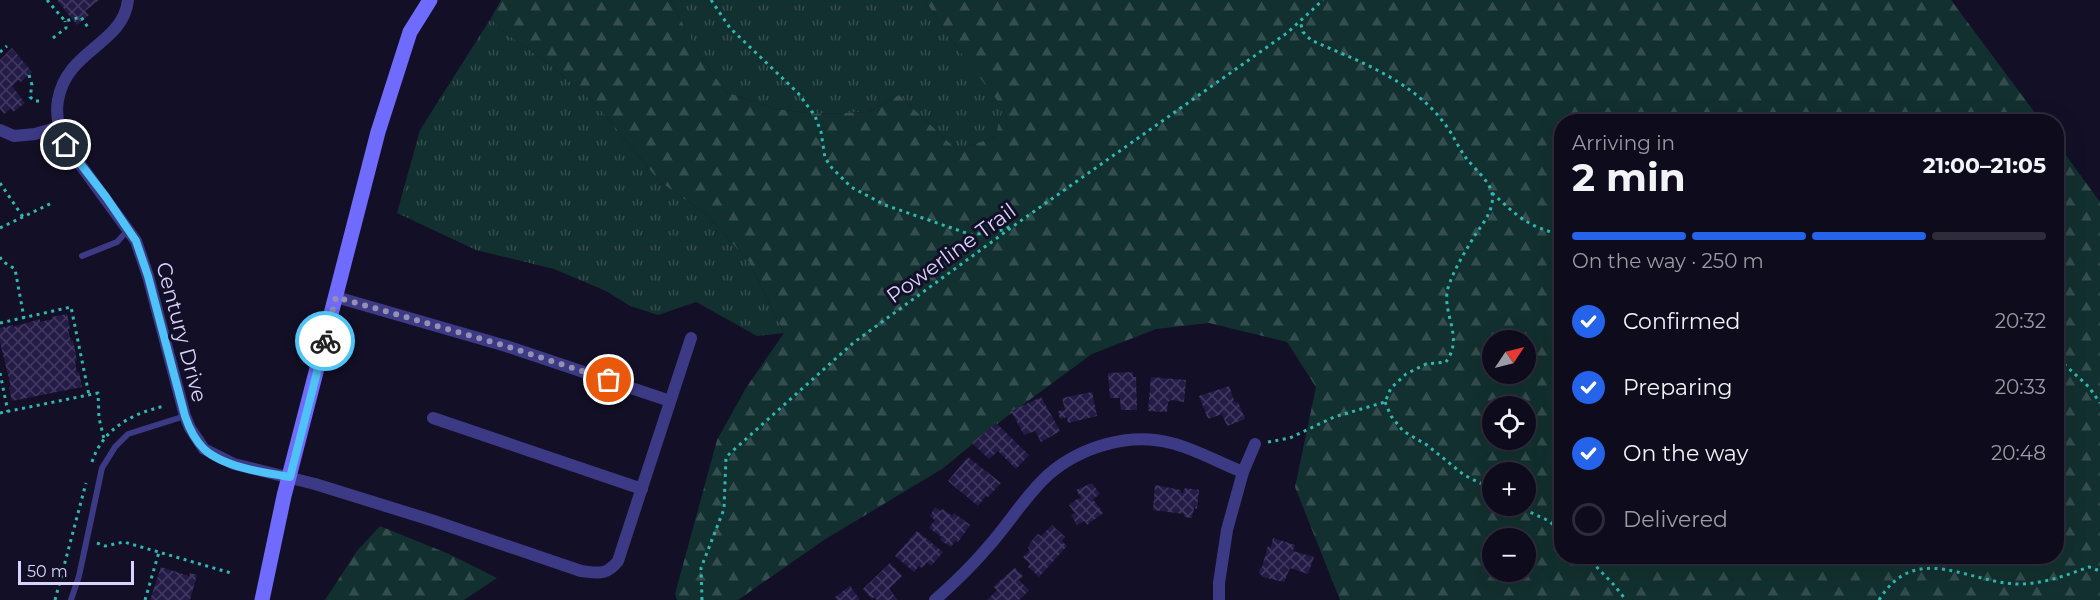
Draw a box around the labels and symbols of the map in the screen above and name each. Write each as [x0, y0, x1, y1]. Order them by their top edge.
pin [40, 119, 91, 170]
street label: Powerline Trail [882, 198, 1020, 308]
street label: Century Drive [151, 259, 213, 405]
courier [295, 311, 355, 371]
north arrow [1482, 330, 1536, 384]
pin [583, 354, 634, 405]
scale bar [18, 558, 134, 586]

